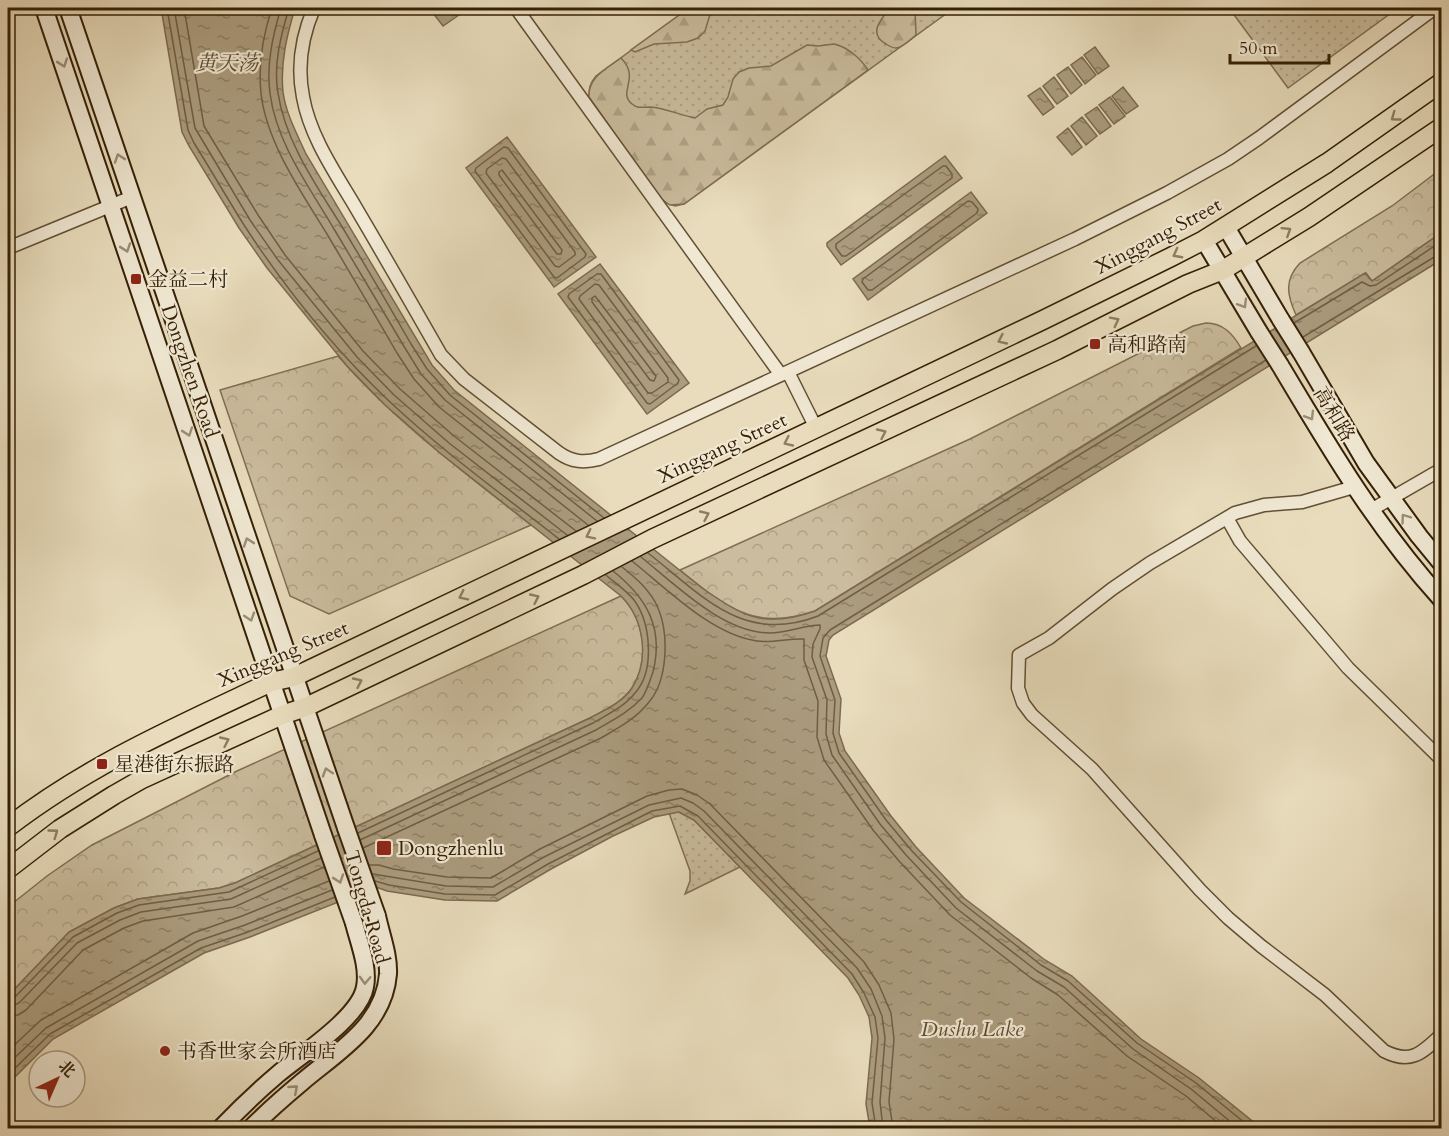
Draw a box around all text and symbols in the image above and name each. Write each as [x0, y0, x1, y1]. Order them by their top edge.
scale bar [1230, 27, 1329, 65]
text: 50 m [1239, 36, 1278, 61]
water label: 黄天荡 [196, 49, 261, 78]
one-way arrow [56, 57, 68, 68]
one-way arrow [1390, 109, 1401, 120]
one-way arrow [114, 153, 127, 164]
street label: Xinggang Street [1090, 191, 1227, 281]
one-way arrow [1281, 227, 1292, 238]
one-way arrow [118, 242, 131, 252]
one-way arrow [1172, 247, 1183, 259]
place label: 金益二村 [148, 266, 228, 293]
marker: 金益二村 [129, 272, 143, 286]
one-way arrow [1235, 298, 1247, 308]
street label: Dongzhen Road [155, 301, 226, 442]
one-way arrow [1108, 317, 1119, 328]
place label: 高和路南 [1107, 331, 1187, 358]
one-way arrow [997, 333, 1008, 345]
marker: 高和路南 [1088, 337, 1102, 351]
street label: 高和路 [1307, 381, 1361, 447]
street label: Xinggang Street [653, 406, 792, 490]
one-way arrow [1303, 409, 1315, 420]
one-way arrow [181, 426, 194, 437]
one-way arrow [876, 428, 887, 440]
one-way arrow [783, 434, 794, 446]
one-way arrow [699, 510, 710, 522]
one-way arrow [1401, 513, 1412, 524]
one-way arrow [585, 528, 596, 540]
one-way arrow [243, 537, 256, 548]
one-way arrow [458, 589, 469, 601]
one-way arrow [528, 594, 539, 606]
one-way arrow [242, 611, 255, 622]
street label: Xinggang Street [213, 614, 353, 694]
one-way arrow [352, 677, 363, 689]
one-way arrow [219, 736, 230, 748]
place label: 星港街东振路 [114, 751, 234, 778]
marker: 星港街东振路 [95, 757, 109, 771]
one-way arrow [322, 767, 335, 778]
one-way arrow [48, 830, 59, 841]
place label: Dongzhenlu [398, 835, 504, 862]
marker: Dongzhenlu [375, 839, 393, 857]
street label: Tongda Road [338, 847, 396, 967]
one-way arrow [331, 873, 344, 884]
one-way arrow [358, 976, 371, 985]
water label: Dushu Lake [921, 1015, 1024, 1044]
place label: 书香世家会所酒店 [177, 1038, 337, 1065]
marker: 书香世家会所酒店 [158, 1044, 172, 1058]
north arrow [27, 1049, 87, 1109]
text: 北 [53, 1055, 80, 1082]
one-way arrow [287, 1085, 298, 1096]

